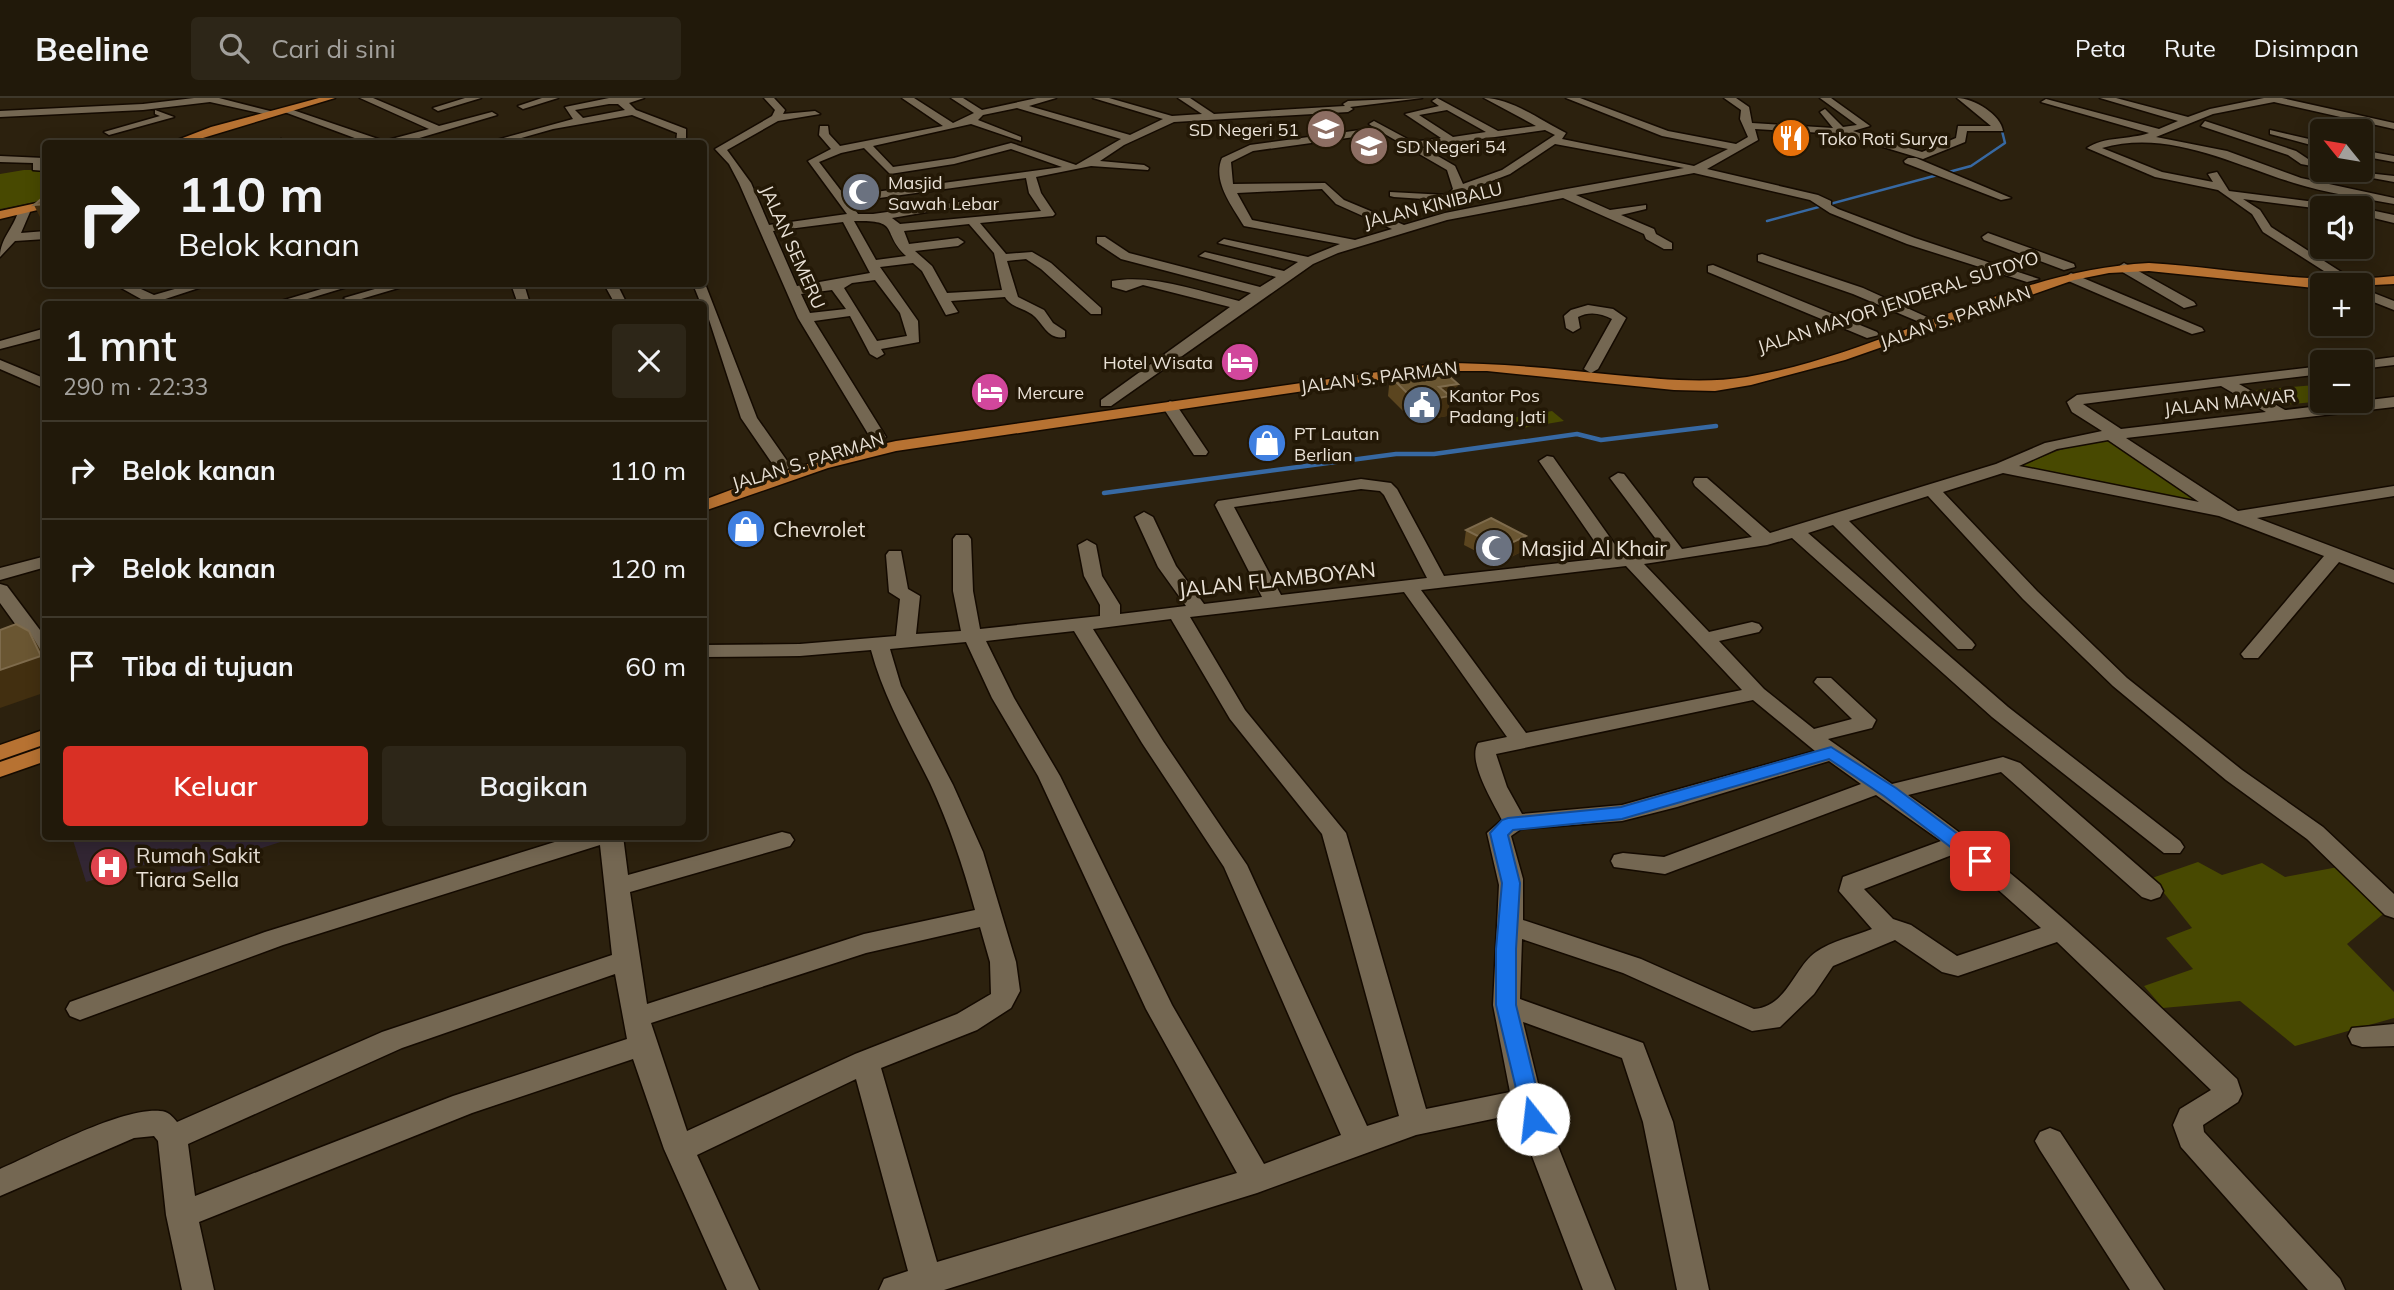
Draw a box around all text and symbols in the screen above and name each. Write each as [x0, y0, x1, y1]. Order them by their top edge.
search box [191, 17, 681, 80]
text: Beeline [35, 28, 149, 69]
icon: search [215, 29, 253, 67]
text: Cari di sini [271, 32, 396, 65]
text: Peta [2075, 33, 2126, 63]
text: Rute [2164, 33, 2216, 63]
text: Disimpan [2254, 33, 2359, 63]
school or university icon: SD Negeri 51 [1305, 108, 1347, 150]
restaurant icon: Toko Roti Surya [1770, 117, 1812, 159]
place label: SD Negeri 51 [1189, 118, 1299, 141]
north arrow [2310, 119, 2373, 182]
map controls [2310, 119, 2373, 413]
school or university icon: SD Negeri 54 [1348, 125, 1390, 167]
place label: Toko Roti Surya [1818, 127, 1948, 150]
place label: SD Negeri 54 [1396, 135, 1507, 158]
text: 110 m [178, 163, 324, 224]
icon: right [63, 168, 154, 259]
mosque icon: Masjid Sawah Lebar [840, 171, 882, 213]
place label: Masjid Sawah Lebar [888, 171, 1000, 215]
street label: JALAN KINIBALU [1361, 177, 1505, 233]
street label: JALAN SEMERU [755, 181, 831, 313]
button: sound [2310, 196, 2373, 259]
text: Belok kanan [178, 224, 360, 264]
street label: JALAN MAYOR JENDERAL SUTOYO [1755, 246, 2041, 358]
button: + [2310, 273, 2373, 336]
street label: JALAN S. PARMAN [1877, 280, 2033, 354]
text: 1 mnt [63, 319, 177, 372]
button: close [612, 324, 686, 398]
hotel icon: Hotel Wisata [1219, 341, 1261, 383]
button: − [2310, 350, 2373, 413]
place label: Hotel Wisata [1103, 351, 1213, 374]
street label: JALAN S. PARMAN [1299, 356, 1459, 398]
hotel icon: Mercure [969, 371, 1011, 413]
text: 290 m · 22:33 [63, 372, 208, 401]
place label: Mercure [1017, 381, 1084, 404]
public building icon: Kantor Pos Padang Jati [1401, 384, 1443, 426]
place label: Kantor Pos Padang Jati [1449, 384, 1546, 428]
street label: JALAN MAWAR [2163, 384, 2297, 420]
shop icon: PT Lautan Berlian [1246, 422, 1288, 464]
place label: PT Lautan Berlian [1294, 422, 1380, 466]
street label: JALAN S. PARMAN [729, 427, 887, 495]
icon: right [63, 451, 101, 489]
text: Belok kanan [122, 454, 276, 487]
text: 110 m [610, 454, 686, 487]
shop icon: Chevrolet [725, 508, 767, 550]
place label: Chevrolet [773, 516, 865, 542]
mosque icon: Masjid Al Khair [1473, 527, 1515, 569]
place label: Masjid Al Khair [1521, 535, 1667, 561]
icon: right [63, 549, 101, 587]
text: Belok kanan [122, 552, 276, 585]
text: 120 m [610, 552, 686, 585]
street label: JALAN FLAMBOYAN [1177, 556, 1377, 602]
icon: arrive [63, 647, 101, 685]
text: Tiba di tujuan [122, 650, 294, 683]
text: 60 m [625, 650, 686, 683]
button: Keluar [63, 746, 368, 826]
button: Bagikan [382, 746, 686, 826]
pin [1950, 831, 2010, 891]
place label: Rumah Sakit Tiara Sella [136, 842, 260, 892]
icon: arrive [1961, 842, 1999, 880]
hospital icon: Rumah Sakit Tiara Sella [88, 846, 130, 888]
position arrow [1496, 1082, 1570, 1156]

